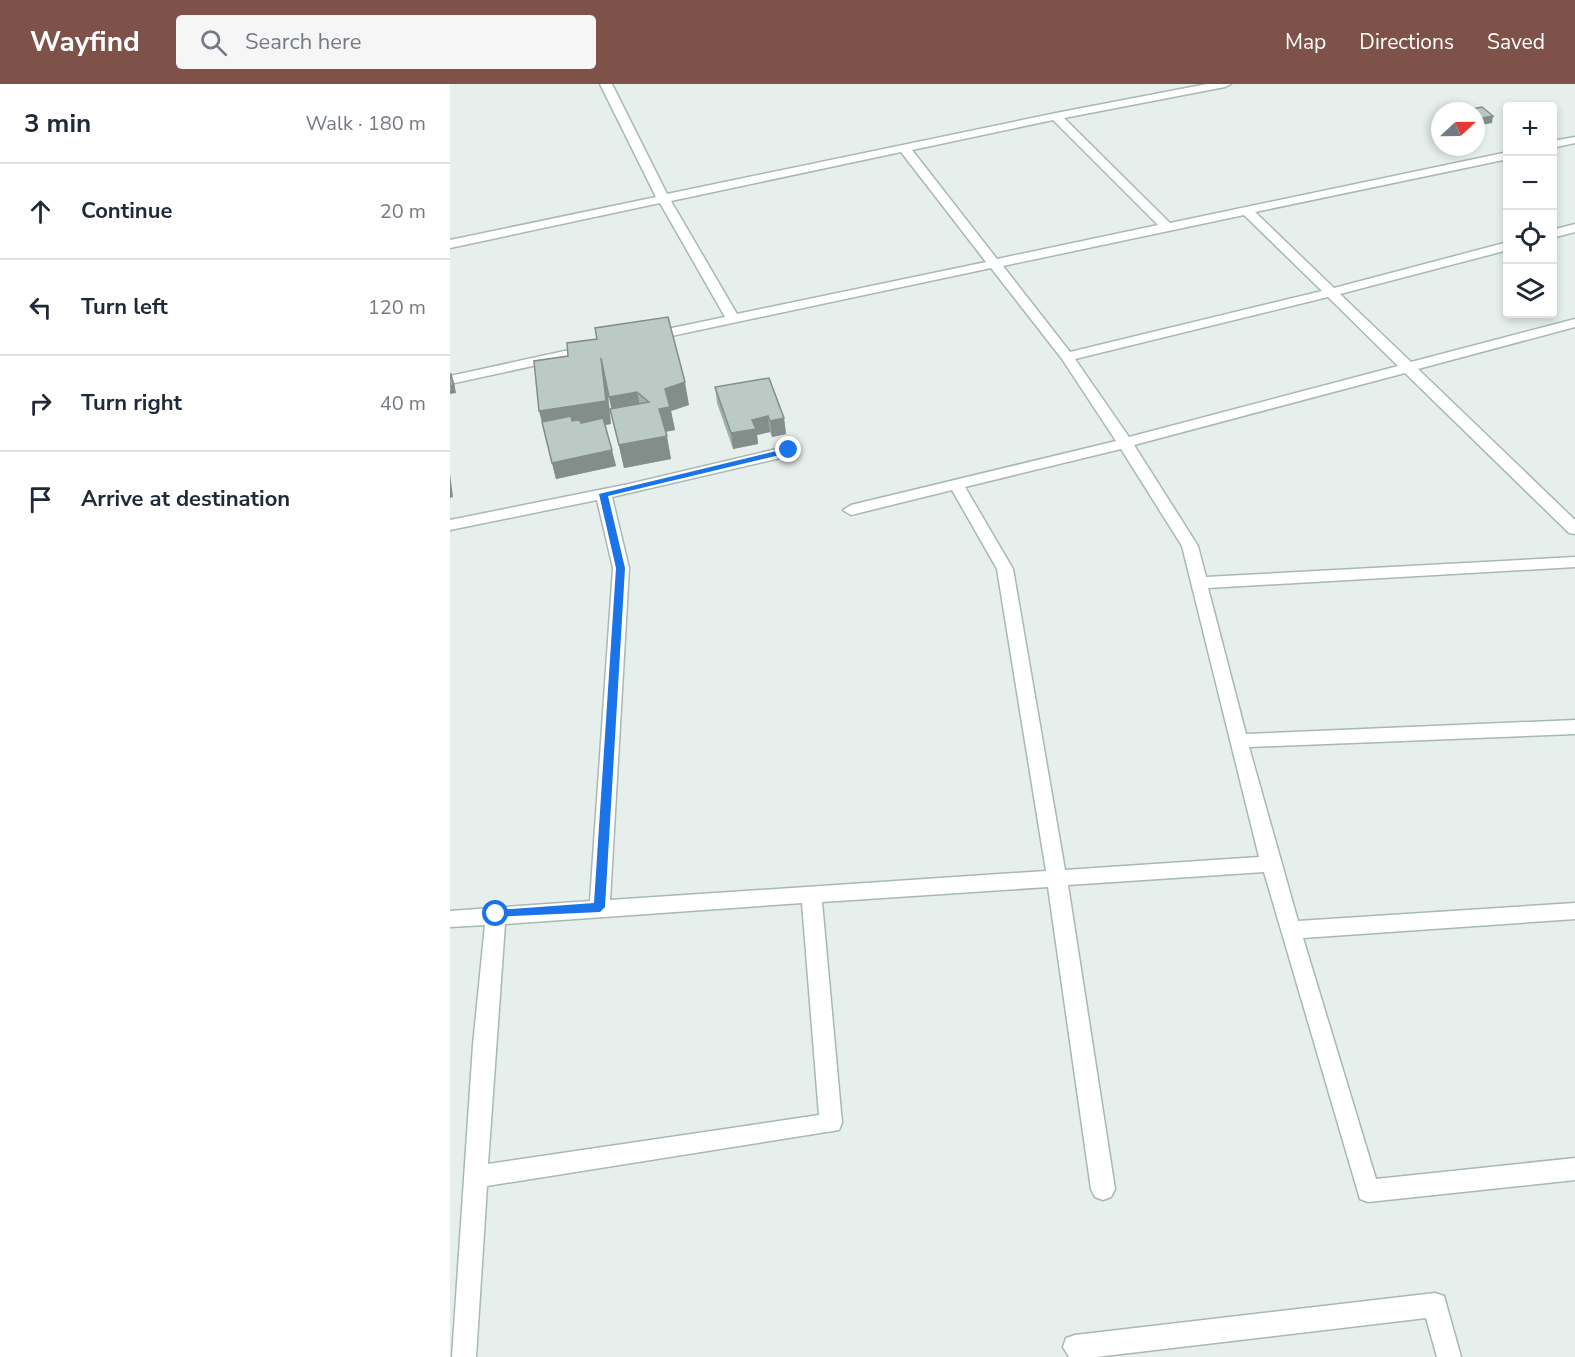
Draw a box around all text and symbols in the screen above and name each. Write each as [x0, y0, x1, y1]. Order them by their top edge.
search box [176, 15, 596, 69]
text: Wayfind [30, 23, 140, 61]
icon: search [197, 26, 230, 59]
text: Search here [245, 27, 362, 57]
text: Map [1285, 28, 1326, 56]
text: Directions [1359, 28, 1454, 56]
text: Saved [1487, 28, 1545, 56]
north arrow [1431, 102, 1485, 156]
map controls [1503, 102, 1557, 318]
button: + [1503, 102, 1557, 156]
text: 3 min [24, 106, 91, 141]
text: Walk · 180 m [306, 110, 426, 137]
button: − [1503, 156, 1557, 210]
icon: ahead [24, 195, 57, 228]
text: Continue [81, 196, 172, 226]
text: 20 m [380, 198, 426, 225]
button: locate [1503, 210, 1557, 264]
button: layers [1503, 264, 1557, 318]
icon: left [24, 291, 57, 324]
text: Turn left [81, 292, 168, 322]
text: 120 m [368, 294, 426, 321]
icon: right [24, 387, 57, 420]
text: Turn right [81, 388, 182, 418]
text: 40 m [380, 390, 426, 417]
route end [775, 436, 801, 462]
icon: arrive [24, 483, 57, 516]
text: Arrive at destination [81, 484, 290, 514]
route start [482, 900, 508, 926]

